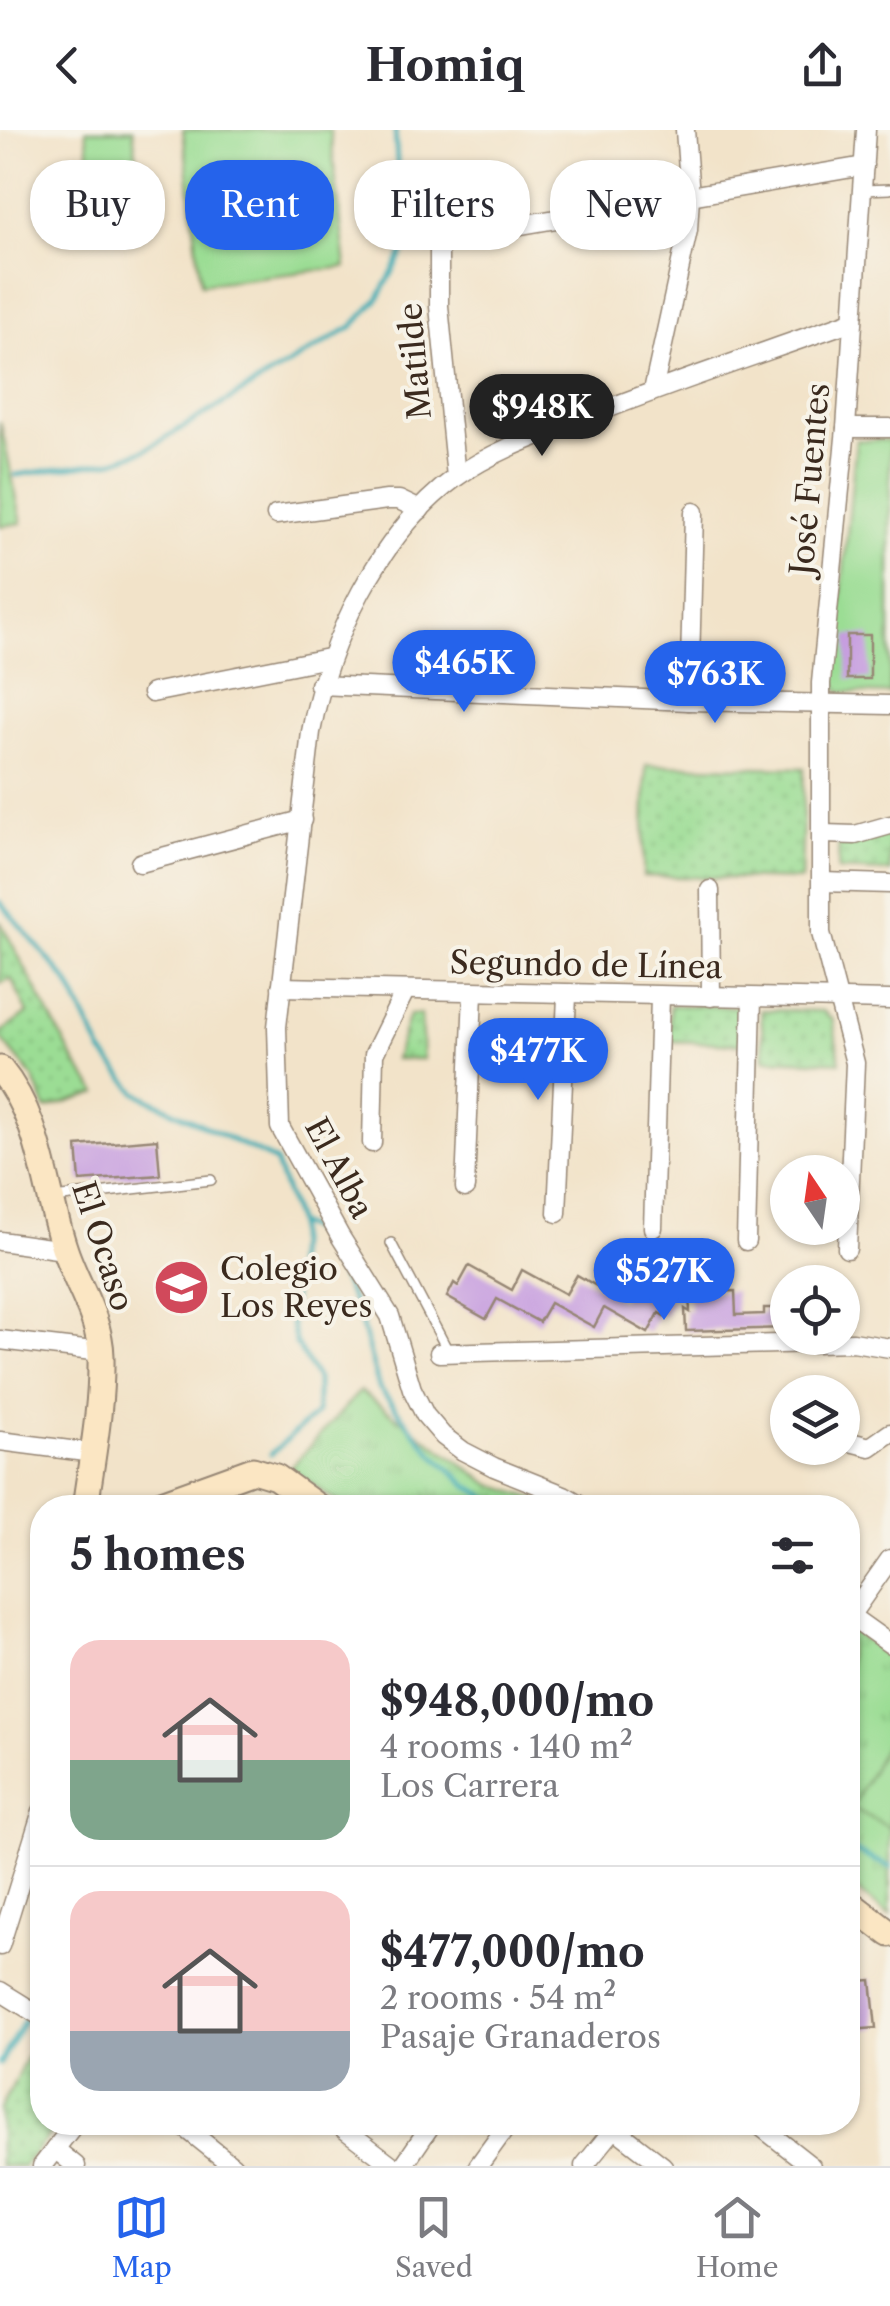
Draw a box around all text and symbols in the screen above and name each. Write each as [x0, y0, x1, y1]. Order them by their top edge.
text: Homiq [365, 37, 525, 93]
icon: back [40, 38, 95, 93]
icon: share [795, 38, 850, 93]
chip: Buy [30, 160, 165, 250]
chip: Rent [185, 160, 334, 250]
chip: Filters [354, 160, 530, 250]
chip: New [550, 160, 696, 250]
street label: Matilde [390, 301, 439, 421]
pin: $948K [472, 374, 612, 459]
street label: José Fuentes [781, 381, 837, 582]
text: $948K [491, 387, 593, 426]
pin: $465K [394, 630, 534, 715]
pin: $763K [645, 641, 785, 726]
text: $465K [414, 643, 514, 682]
text: $763K [667, 654, 763, 693]
street label: Segundo de Línea [449, 943, 723, 986]
pin: $477K [468, 1018, 608, 1103]
text: $477K [490, 1031, 586, 1070]
street label: El Alba [297, 1111, 382, 1225]
north arrow [770, 1155, 860, 1245]
map controls [770, 1155, 860, 1465]
street label: El Ocaso [64, 1176, 143, 1316]
pin: $527K [594, 1238, 734, 1323]
place label: Colegio Los Reyes [220, 1249, 372, 1325]
text: $527K [616, 1251, 712, 1290]
school or university icon: Colegio Los Reyes [151, 1257, 211, 1317]
button: locate [770, 1265, 860, 1355]
button: layers [770, 1375, 860, 1465]
icon: filters [765, 1528, 820, 1583]
text: 5 homes [70, 1529, 246, 1581]
text: $948,000/mo [380, 1675, 654, 1727]
icon: home [150, 1680, 270, 1800]
text: 4 rooms · 140 m² [380, 1727, 633, 1766]
text: Los Carrera [380, 1766, 559, 1805]
text: $477,000/mo [380, 1926, 645, 1978]
icon: home [150, 1931, 270, 2051]
text: 2 rooms · 54 m² [380, 1978, 616, 2017]
text: Pasaje Granaderos [380, 2017, 661, 2056]
tab: Map [112, 2190, 172, 2284]
tab: Saved [395, 2190, 473, 2284]
tab: Home [696, 2190, 778, 2284]

